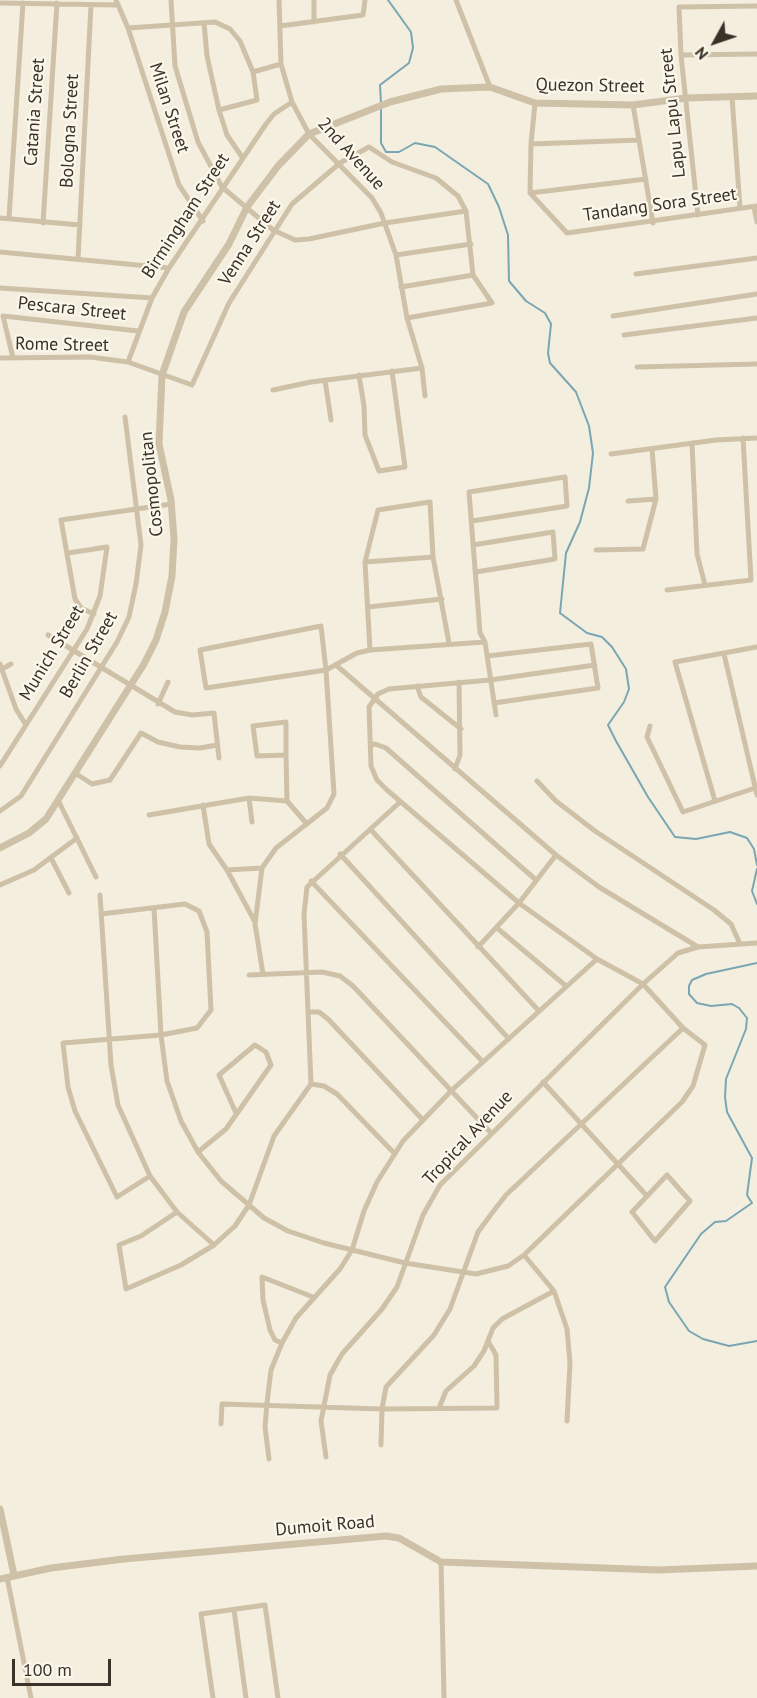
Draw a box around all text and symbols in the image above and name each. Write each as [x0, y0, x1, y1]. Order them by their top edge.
north arrow [685, 12, 745, 72]
text: N [690, 43, 712, 64]
street label: Lapu Lapu Street [655, 47, 691, 179]
street label: Catania Street [20, 57, 50, 167]
street label: Milan Street [144, 60, 194, 156]
street label: Bologna Street [56, 73, 84, 189]
street label: Quezon Street [535, 74, 645, 98]
street label: 2nd Avenue [313, 113, 389, 195]
street label: Birmingham Street [138, 149, 234, 283]
street label: Tandang Sora Street [582, 184, 738, 226]
street label: Venna Street [214, 196, 286, 290]
street label: Pescara Street [17, 293, 127, 325]
street label: Rome Street [15, 333, 109, 357]
street label: Cosmopolitan [136, 430, 168, 538]
street label: Munich Street [15, 601, 89, 705]
street label: Berlin Street [56, 608, 122, 702]
street label: Tropical Avenue [419, 1086, 517, 1190]
street label: Dumoit Road [274, 1511, 376, 1541]
scale bar [15, 1647, 114, 1685]
text: 100 m [23, 1658, 72, 1681]

